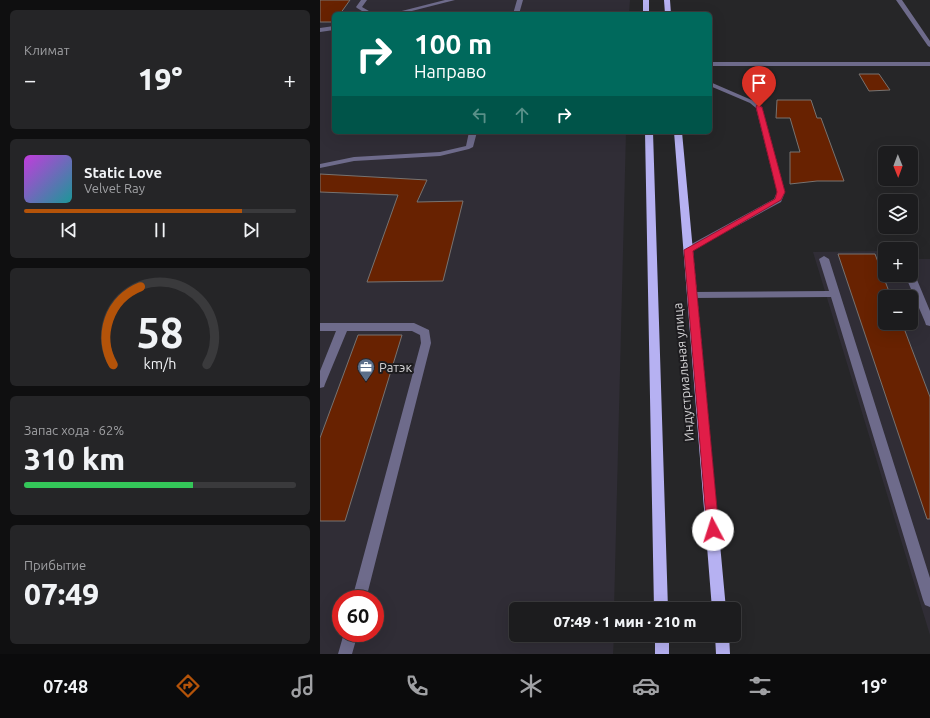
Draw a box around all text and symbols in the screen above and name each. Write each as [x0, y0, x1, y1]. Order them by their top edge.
icon: right [348, 28, 400, 80]
text: 100 m [414, 28, 492, 59]
text: Климат [24, 43, 69, 57]
text: Направо [414, 61, 486, 81]
text: 19° [138, 62, 182, 96]
pin [742, 66, 776, 107]
text: − [24, 67, 36, 92]
text: + [284, 67, 296, 92]
icon: arrive [748, 72, 770, 94]
icon: left [469, 104, 491, 126]
icon: ahead [511, 104, 533, 126]
icon: right [553, 104, 575, 126]
north arrow [878, 146, 918, 186]
map controls [878, 146, 918, 330]
text: Static Love [84, 164, 162, 181]
text: Velvet Ray [84, 181, 145, 195]
button: layers [878, 194, 918, 234]
icon: previous [58, 219, 80, 241]
icon: pause [149, 219, 171, 241]
icon: next [240, 219, 262, 241]
button: + [878, 242, 918, 282]
button: − [878, 290, 918, 330]
street label: Индустриальная улица [670, 302, 696, 442]
text: 58 [137, 309, 183, 356]
text: km/h [144, 356, 176, 372]
office icon: Ратэк [356, 357, 376, 382]
place label: Ратэк [379, 360, 412, 374]
text: Запас хода · 62% [24, 423, 124, 437]
text: 310 km [24, 442, 125, 476]
position arrow [692, 509, 734, 551]
text: Прибытие [24, 558, 86, 572]
text: 07:49 [24, 577, 99, 611]
speed limit sign: 60 [332, 590, 384, 642]
text: 07:49 · 1 мин · 210 m [554, 613, 696, 630]
icon: directions [174, 672, 202, 700]
icon: music [289, 672, 317, 700]
icon: phone [403, 672, 431, 700]
icon: climate [517, 672, 545, 700]
icon: car [632, 672, 660, 700]
icon: filters [746, 672, 774, 700]
text: 07:48 [43, 676, 88, 696]
text: 19° [860, 676, 887, 696]

